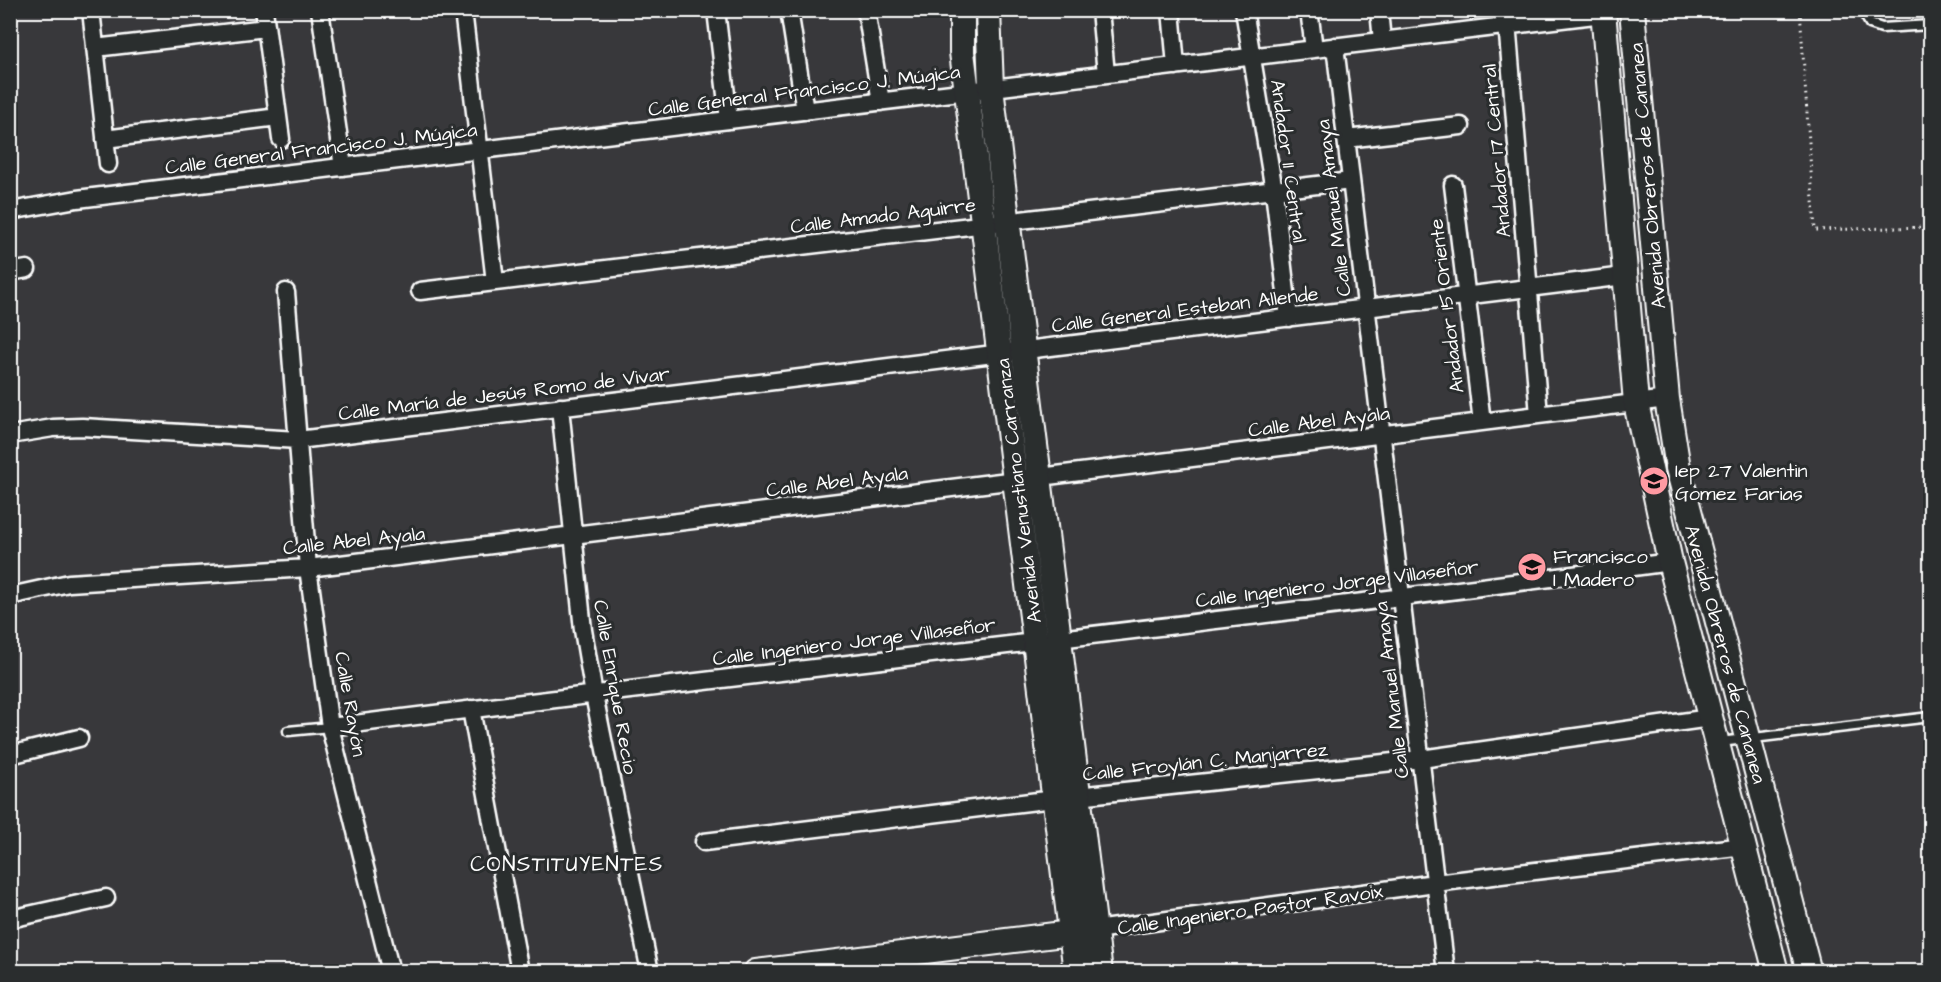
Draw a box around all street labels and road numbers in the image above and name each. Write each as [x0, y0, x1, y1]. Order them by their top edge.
street label: Avenida Obreros de Cananea [1622, 42, 1674, 310]
street label: Calle General Francisco J. Múgica [646, 58, 962, 125]
street label: Andador 17 Central [1475, 63, 1519, 239]
street label: Andador 11 Central [1263, 78, 1313, 244]
street label: Calle General Francisco J. Múgica [163, 116, 479, 183]
street label: Calle Manuel Amaya [1309, 118, 1360, 298]
street label: Calle Amado Aguirre [789, 191, 978, 242]
street label: Andador 15 Oriente [1422, 217, 1472, 395]
street label: Calle General Esteban Allende [1050, 280, 1320, 340]
street label: Avenida Venustiano Carranza [989, 357, 1049, 625]
street label: Calle María de Jesús Romo de Vivar [337, 360, 671, 428]
street label: Calle Abel Ayala [1247, 399, 1392, 446]
street label: Calle Abel Ayala [765, 459, 910, 506]
street label: Calle Abel Ayala [282, 520, 427, 563]
street label: Avenida Obreros de Cananea [1677, 522, 1773, 787]
street label: Calle Ingeniero Jorge Villaseñor [1194, 553, 1480, 616]
street label: Calle Enrique Recio [586, 598, 644, 777]
street label: Calle Manuel Amaya [1367, 600, 1418, 780]
street label: Calle Ingeniero Jorge Villaseñor [711, 611, 997, 674]
street label: Calle Rayón [326, 649, 373, 759]
street label: Calle Froylán C. Manjarrez [1081, 735, 1329, 790]
street label: Calle Ingeniero Pastor Ravoix [1116, 877, 1385, 943]

